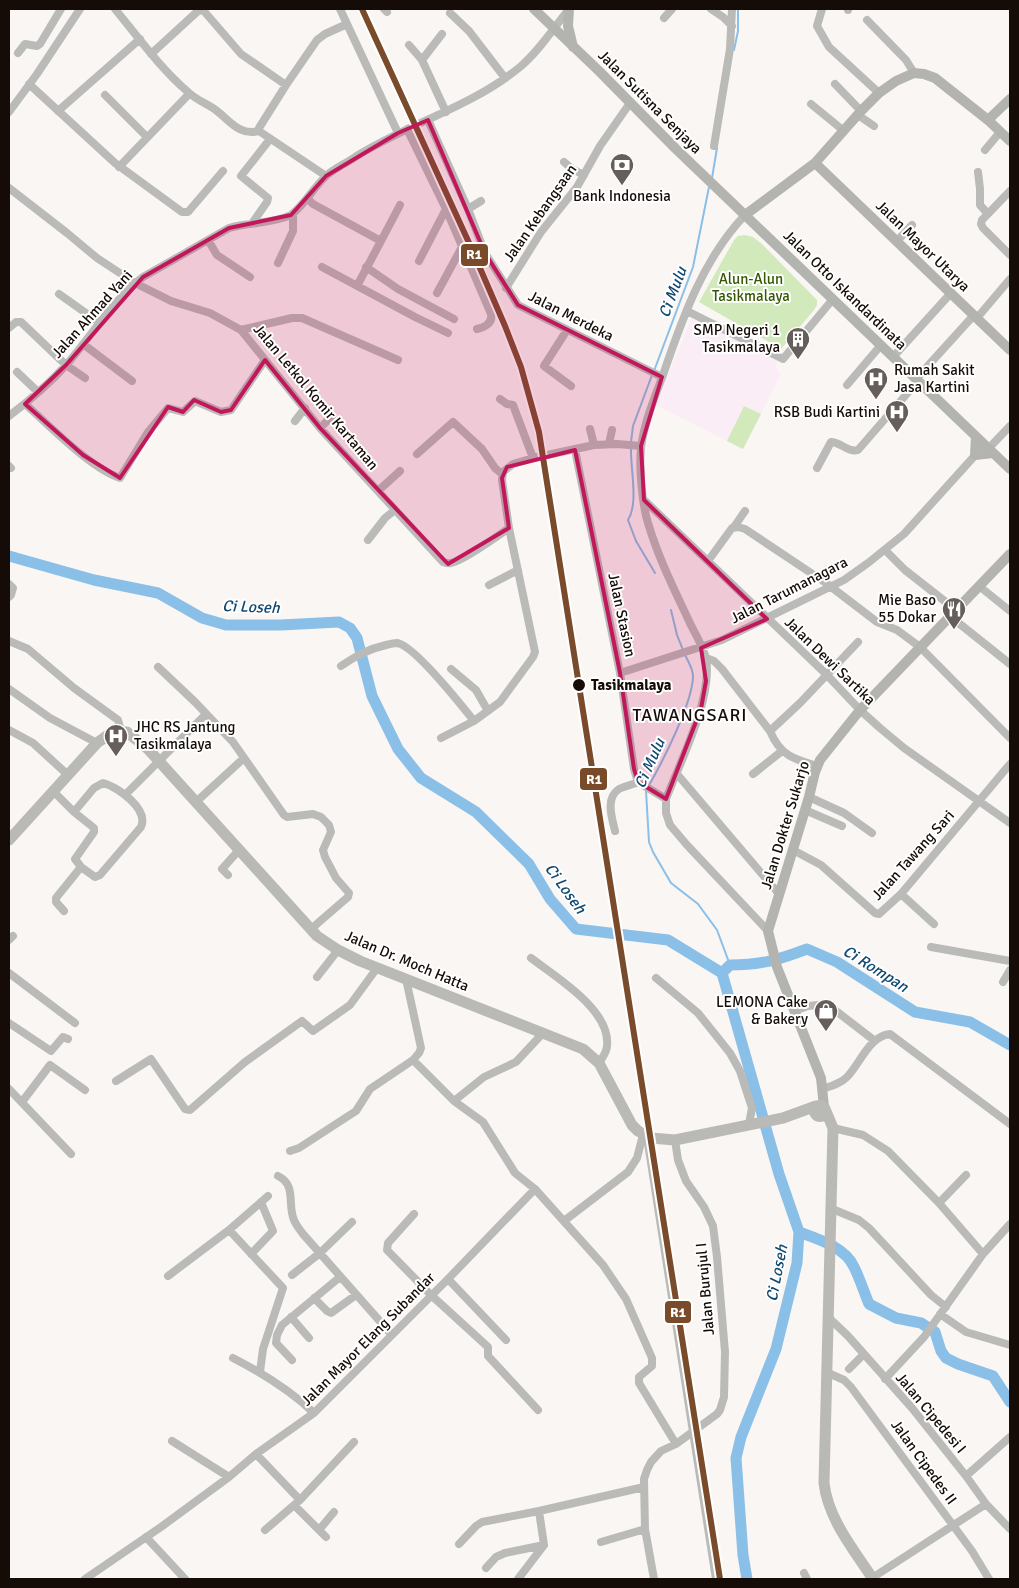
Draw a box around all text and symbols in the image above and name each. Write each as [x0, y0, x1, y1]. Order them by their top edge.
street label: Jalan Sutisna Senjaya [594, 46, 706, 158]
bank icon: Bank Indonesia [609, 152, 635, 186]
street label: Jalan Kebangsaan [500, 161, 580, 265]
place label: Bank Indonesia [573, 187, 671, 205]
street label: Jalan Mayor Utarya [872, 197, 974, 295]
street label: Jalan Otto Iskandardinata [780, 226, 910, 354]
line badge: R1 [460, 243, 489, 267]
text: R1 [466, 246, 483, 263]
water label: Ci Mulu [654, 263, 692, 320]
street label: Jalan Ahmad Yani [48, 266, 136, 362]
park label: Alun-Alun Tasikmalaya [712, 270, 790, 305]
street label: Jalan Merdeka [525, 287, 617, 345]
street label: Jalan Letkol Komir Kartaman [250, 320, 382, 474]
place label: SMP Negeri 1 Tasikmalaya [694, 321, 780, 356]
building icon: SMP Negeri 1 Tasikmalaya [785, 326, 811, 360]
place label: Rumah Sakit Jasa Kartini [894, 361, 975, 396]
hospital icon: Rumah Sakit Jasa Kartini [863, 366, 889, 400]
hospital icon: RSB Budi Kartini [884, 399, 910, 433]
place label: RSB Budi Kartini [774, 403, 880, 421]
street label: Jalan Tarumanagara [727, 553, 851, 627]
street label: Jalan Stasion [604, 571, 640, 659]
place label: Mie Baso 55 Dokar [878, 591, 936, 626]
water label: Ci Loseh [222, 596, 281, 618]
restaurant icon: Mie Baso 55 Dokar [941, 596, 967, 630]
street label: Jalan Dewi Sartika [781, 613, 879, 709]
place label: Tasikmalaya [591, 676, 672, 694]
marker: Tasikmalaya [571, 677, 587, 693]
district label: TAWANGSARI [632, 704, 748, 726]
place label: JHC RS Jantung Tasikmalaya [134, 718, 236, 753]
hospital icon: JHC RS Jantung Tasikmalaya [103, 723, 129, 757]
water label: Ci Mulu [630, 734, 670, 791]
street label: Jalan Dokter Sukarjo [757, 758, 813, 891]
line badge: R1 [579, 767, 608, 791]
text: R1 [586, 771, 603, 788]
street label: Jalan Tawang Sari [868, 806, 958, 904]
water label: Ci Loseh [540, 859, 591, 919]
street label: Jalan Dr. Moch Hatta [342, 927, 472, 995]
water label: Ci Rompan [839, 941, 913, 997]
place label: LEMONA Cake & Bakery [716, 993, 808, 1028]
shop icon: LEMONA Cake & Bakery [813, 998, 839, 1032]
street label: Jalan Burujul I [692, 1242, 718, 1336]
water label: Ci Loseh [762, 1242, 793, 1303]
street label: Jalan Mayor Elang Subandar [297, 1268, 439, 1410]
line badge: R1 [664, 1300, 692, 1324]
text: R1 [670, 1304, 687, 1321]
street label: Jalan Cipedesi I [892, 1369, 970, 1457]
street label: Jalan Cipedes II [887, 1416, 961, 1508]

